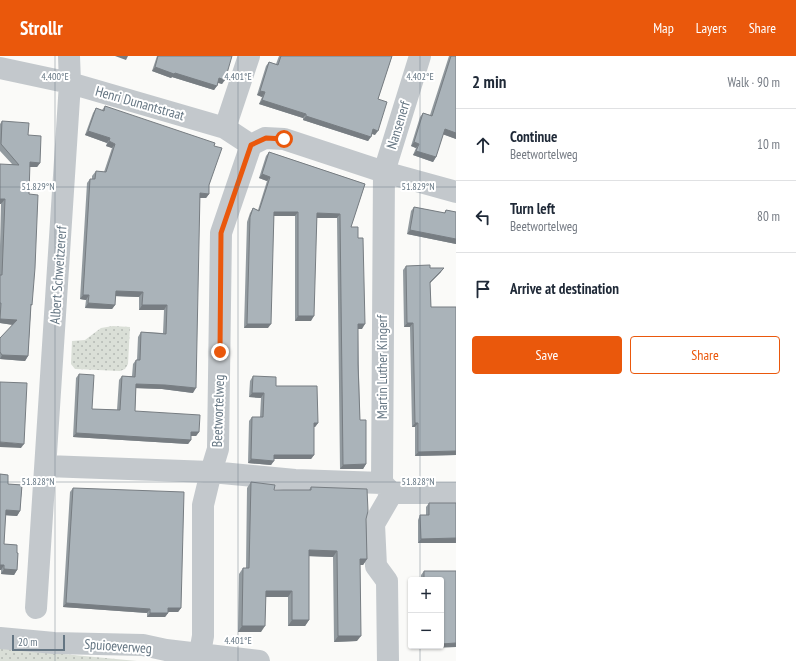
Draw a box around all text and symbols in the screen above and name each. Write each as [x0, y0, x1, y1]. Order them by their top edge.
text: Strollr [20, 16, 63, 40]
text: Map [653, 19, 674, 37]
text: Layers [696, 19, 727, 37]
text: Share [749, 19, 776, 37]
text: 4.400°E [41, 70, 69, 83]
text: 4.401°E [224, 70, 252, 83]
text: 4.402°E [406, 70, 434, 83]
text: 2 min [472, 71, 506, 93]
text: Walk · 90 m [728, 74, 780, 91]
street label: Henri Dunantstraat [93, 82, 187, 124]
street label: Nansenerf [382, 98, 414, 151]
text: Continue [510, 127, 557, 146]
route start [275, 130, 293, 148]
icon: ahead [472, 134, 494, 156]
text: 10 m [757, 136, 780, 153]
text: Beetwortelweg [510, 146, 578, 163]
text: 51.829°N [21, 180, 55, 193]
text: 51.829°N [401, 180, 435, 193]
text: Turn left [510, 199, 555, 218]
icon: left [472, 206, 494, 228]
text: 80 m [757, 208, 780, 225]
text: Beetwortelweg [510, 218, 578, 235]
street label: Albert Schweitzererf [46, 225, 70, 325]
icon: arrive [472, 278, 494, 300]
text: Arrive at destination [510, 279, 619, 298]
street label: Martin Luther Kingerf [373, 314, 391, 419]
button: Save [472, 336, 622, 374]
button: Share [630, 336, 780, 374]
route end [211, 343, 229, 361]
street label: Beetwortelweg [208, 374, 228, 448]
text: 51.828°N [21, 475, 55, 488]
text: 51.828°N [401, 475, 435, 488]
map controls [408, 577, 444, 649]
button: + [408, 577, 444, 613]
button: − [408, 613, 444, 649]
scale bar [12, 633, 65, 652]
text: 4.401°E [224, 634, 252, 647]
text: 20 m [18, 635, 37, 649]
street label: Spuioeverweg [84, 635, 152, 657]

